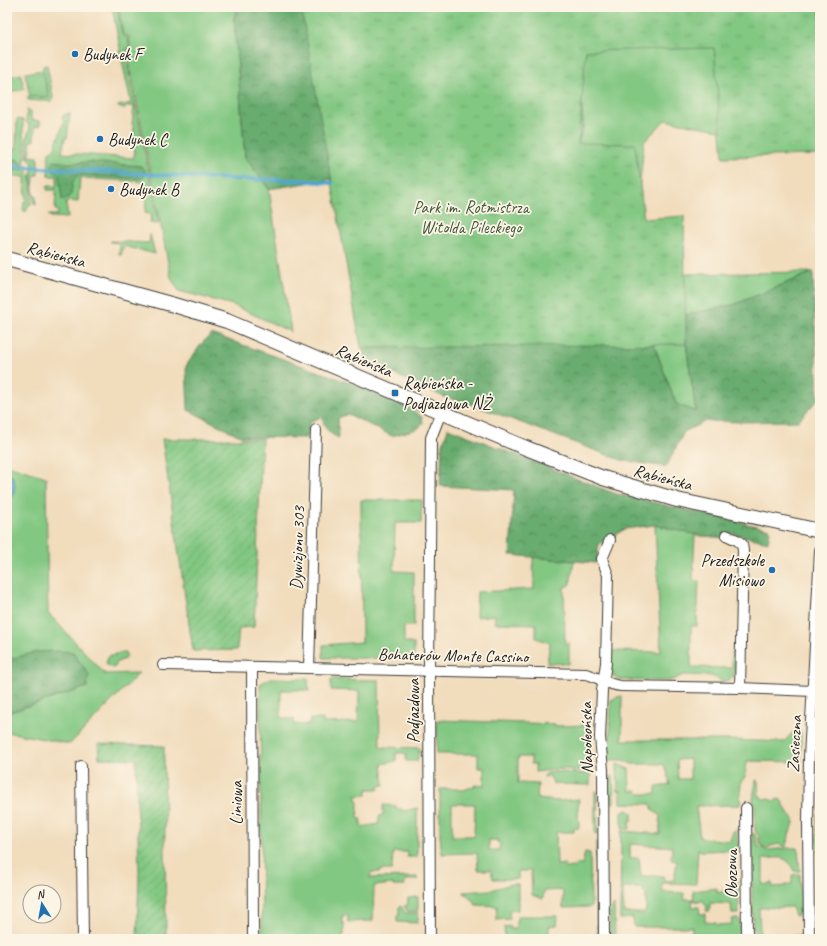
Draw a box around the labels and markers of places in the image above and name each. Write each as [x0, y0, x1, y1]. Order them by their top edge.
place label: Budynek F [83, 44, 146, 65]
marker: Budynek F [70, 49, 80, 59]
place label: Budynek C [108, 129, 169, 150]
marker: Budynek C [95, 134, 105, 144]
place label: Budynek B [119, 179, 180, 200]
marker: Budynek B [106, 184, 116, 194]
place label: Rąbieńska - Podjazdowa NŻ [403, 373, 494, 414]
marker: Rąbieńska - Podjazdowa NŻ [390, 388, 400, 398]
place label: Przedszkole Misiowo [701, 550, 765, 591]
marker: Przedszkole Misiowo [767, 565, 777, 575]

